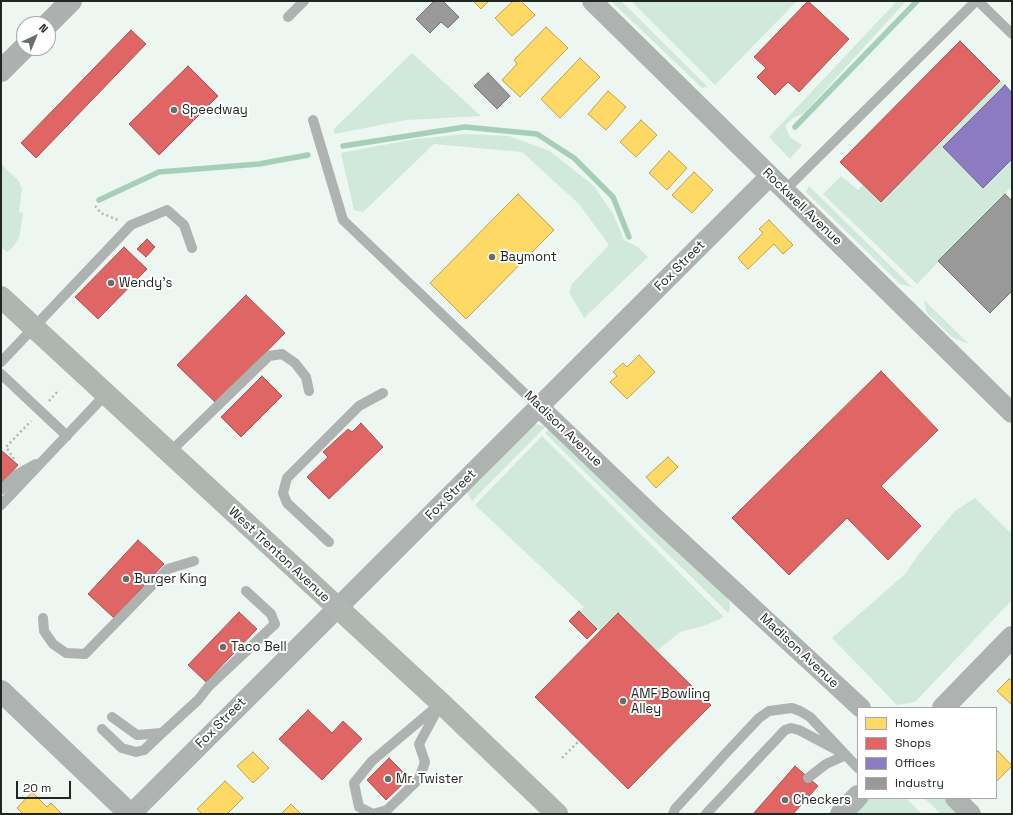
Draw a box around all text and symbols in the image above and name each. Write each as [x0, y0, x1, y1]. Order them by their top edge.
north arrow [16, 16, 56, 56]
text: N [36, 20, 51, 36]
place label: Speedway [182, 102, 248, 118]
marker: Speedway [169, 105, 179, 115]
street label: Rockwell Avenue [759, 165, 845, 249]
street label: Fox Street [651, 237, 709, 295]
place label: Baymont [500, 249, 557, 265]
marker: Baymont [487, 252, 497, 262]
place label: Wendy's [119, 275, 172, 291]
marker: Wendy's [106, 278, 116, 288]
street label: Madison Avenue [521, 388, 605, 470]
street label: Fox Street [422, 466, 480, 524]
street label: West Trenton Avenue [225, 504, 333, 606]
place label: Burger King [134, 571, 207, 587]
marker: Burger King [121, 574, 131, 584]
street label: Madison Avenue [756, 610, 842, 692]
place label: Taco Bell [231, 639, 287, 655]
marker: Taco Bell [218, 642, 228, 652]
place label: AMF Bowling Alley [631, 686, 710, 717]
street label: Fox Street [192, 694, 250, 752]
marker: AMF Bowling Alley [618, 696, 628, 706]
legend [857, 707, 997, 799]
text: Homes [895, 715, 934, 731]
text: Shops [895, 735, 931, 751]
text: Offices [895, 755, 935, 771]
place label: Mr. Twister [396, 771, 463, 787]
scale bar [18, 773, 73, 799]
marker: Mr. Twister [383, 774, 393, 784]
text: Industry [895, 775, 944, 791]
text: 20 m [23, 780, 51, 796]
place label: Checkers [793, 792, 851, 808]
marker: Checkers [780, 795, 790, 805]

